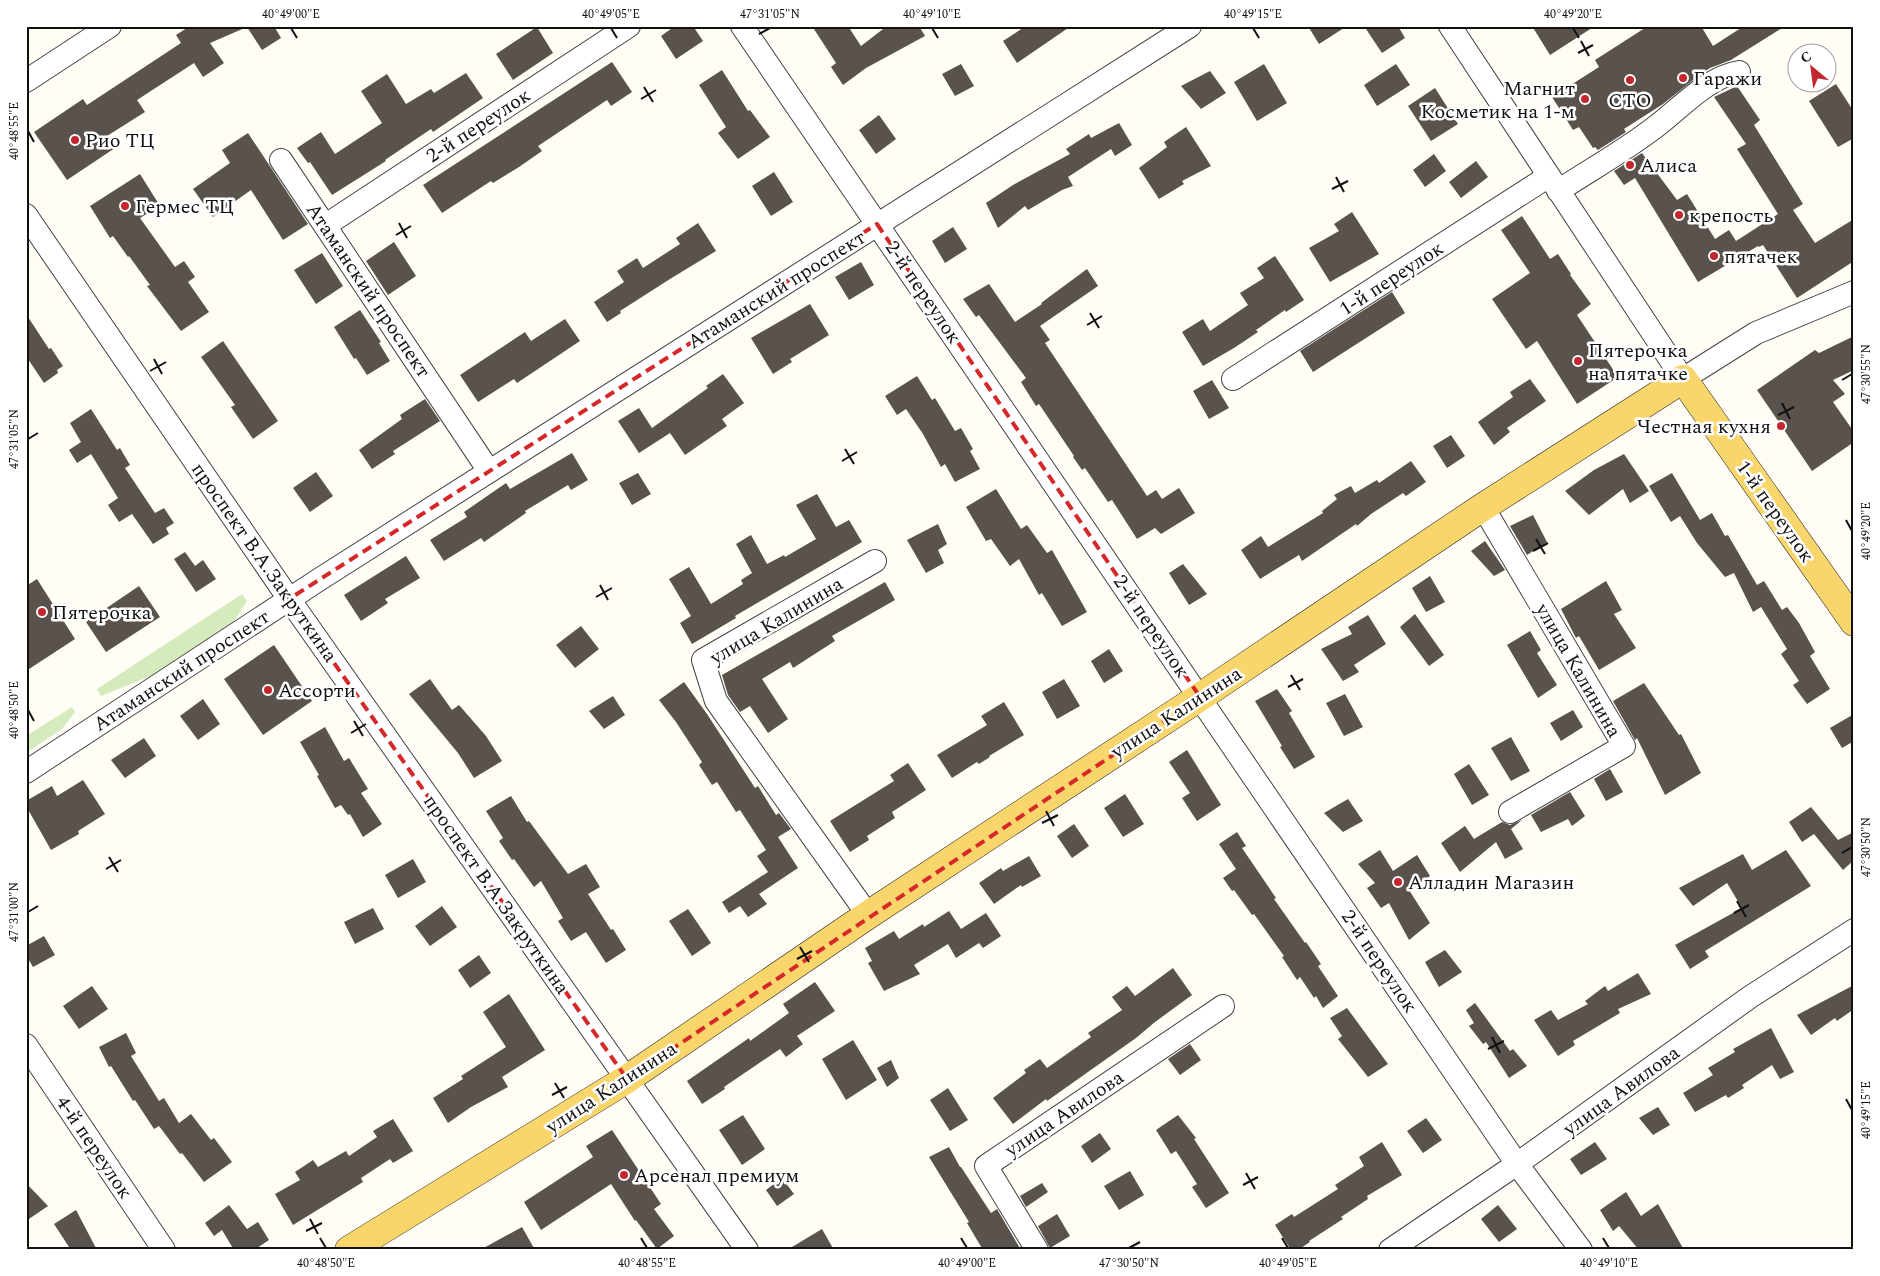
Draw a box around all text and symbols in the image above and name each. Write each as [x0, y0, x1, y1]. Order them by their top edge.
text: 40°49'00"E [262, 5, 320, 24]
text: 40°49'05"E [582, 5, 640, 24]
text: 47°31'05"N [740, 5, 800, 24]
text: 40°49'10"E [903, 5, 961, 24]
text: 40°49'15"E [1224, 5, 1282, 24]
text: 40°49'20"E [1544, 5, 1602, 24]
north arrow [1788, 42, 1838, 92]
text: С [1796, 45, 1815, 69]
place label: Гаражи [1693, 64, 1762, 94]
marker: Гаражи [1677, 72, 1689, 84]
place label: Магнит Косметик на 1-м [1420, 74, 1575, 127]
marker: СТО [1624, 74, 1636, 86]
street label: 2-й переулок [420, 81, 537, 171]
place label: СТО [1608, 86, 1652, 116]
marker: Магнит Косметик на 1-м [1579, 93, 1591, 105]
text: 40°48'55"E [5, 102, 24, 160]
place label: Рио ТЦ [85, 126, 155, 156]
marker: Рио ТЦ [69, 134, 81, 146]
place label: Алиса [1640, 151, 1697, 181]
marker: Алиса [1624, 159, 1636, 171]
place label: Гермес ТЦ [135, 192, 234, 222]
street label: Атаманский проспект [298, 197, 438, 384]
marker: Гермес ТЦ [119, 200, 131, 212]
place label: крепость [1689, 201, 1773, 231]
marker: крепость [1673, 209, 1685, 221]
street label: Атаманский проспект [682, 223, 872, 357]
street label: 1-й переулок [1333, 234, 1450, 324]
street label: 2-й переулок [877, 235, 969, 350]
place label: пятачек [1724, 242, 1798, 272]
marker: пятачек [1708, 250, 1720, 262]
place label: Пятерочка на пятачке [1588, 336, 1688, 389]
text: 47°30'55"N [1857, 344, 1876, 404]
marker: Пятерочка на пятачке [1572, 355, 1584, 367]
text: 47°31'05"N [5, 409, 24, 469]
place label: Честная кухня [1637, 412, 1771, 442]
marker: Честная кухня [1775, 420, 1787, 432]
street label: 1-й переулок [1729, 454, 1822, 569]
street label: проспект В.А.Закруткина [184, 456, 345, 669]
text: 40°49'20"E [1857, 502, 1876, 560]
street label: улица Калинина [703, 569, 849, 673]
street label: 2-й переулок [1105, 569, 1197, 684]
street label: улица Калинина [1527, 597, 1629, 744]
place label: Пятeрочка [52, 598, 152, 628]
street label: Атаманский проспект [87, 602, 276, 739]
marker: Пятeрочка [36, 606, 48, 618]
street label: улица Калинина [1104, 659, 1248, 767]
place label: Ассорти [278, 676, 356, 706]
text: 40°48'50"E [5, 681, 24, 739]
marker: Ассорти [262, 684, 274, 696]
street label: проспект В.А.Закруткина [416, 788, 577, 1001]
text: 47°30'50"N [1857, 817, 1876, 877]
place label: Алладин Магазин [1408, 868, 1574, 898]
marker: Алладин Магазин [1392, 876, 1404, 888]
text: 47°31'00"N [5, 882, 24, 942]
street label: 2-й переулок [1333, 904, 1425, 1019]
street label: улица Калинина [539, 1034, 683, 1142]
street label: улица Авилова [1556, 1038, 1686, 1144]
street label: улица Авилова [998, 1063, 1130, 1165]
text: 40°49'15"E [1857, 1081, 1876, 1139]
street label: 4-й переулок [48, 1090, 140, 1205]
place label: Арсенал премиум [634, 1161, 799, 1191]
marker: Арсенал премиум [618, 1169, 630, 1181]
text: 40°48'50"E [297, 1254, 355, 1273]
text: 40°48'55"E [618, 1254, 676, 1273]
text: 40°49'00"E [938, 1254, 996, 1273]
text: 47°30'50"N [1099, 1254, 1159, 1273]
text: 40°49'05"E [1259, 1254, 1317, 1273]
text: 40°49'10"E [1580, 1254, 1638, 1273]

